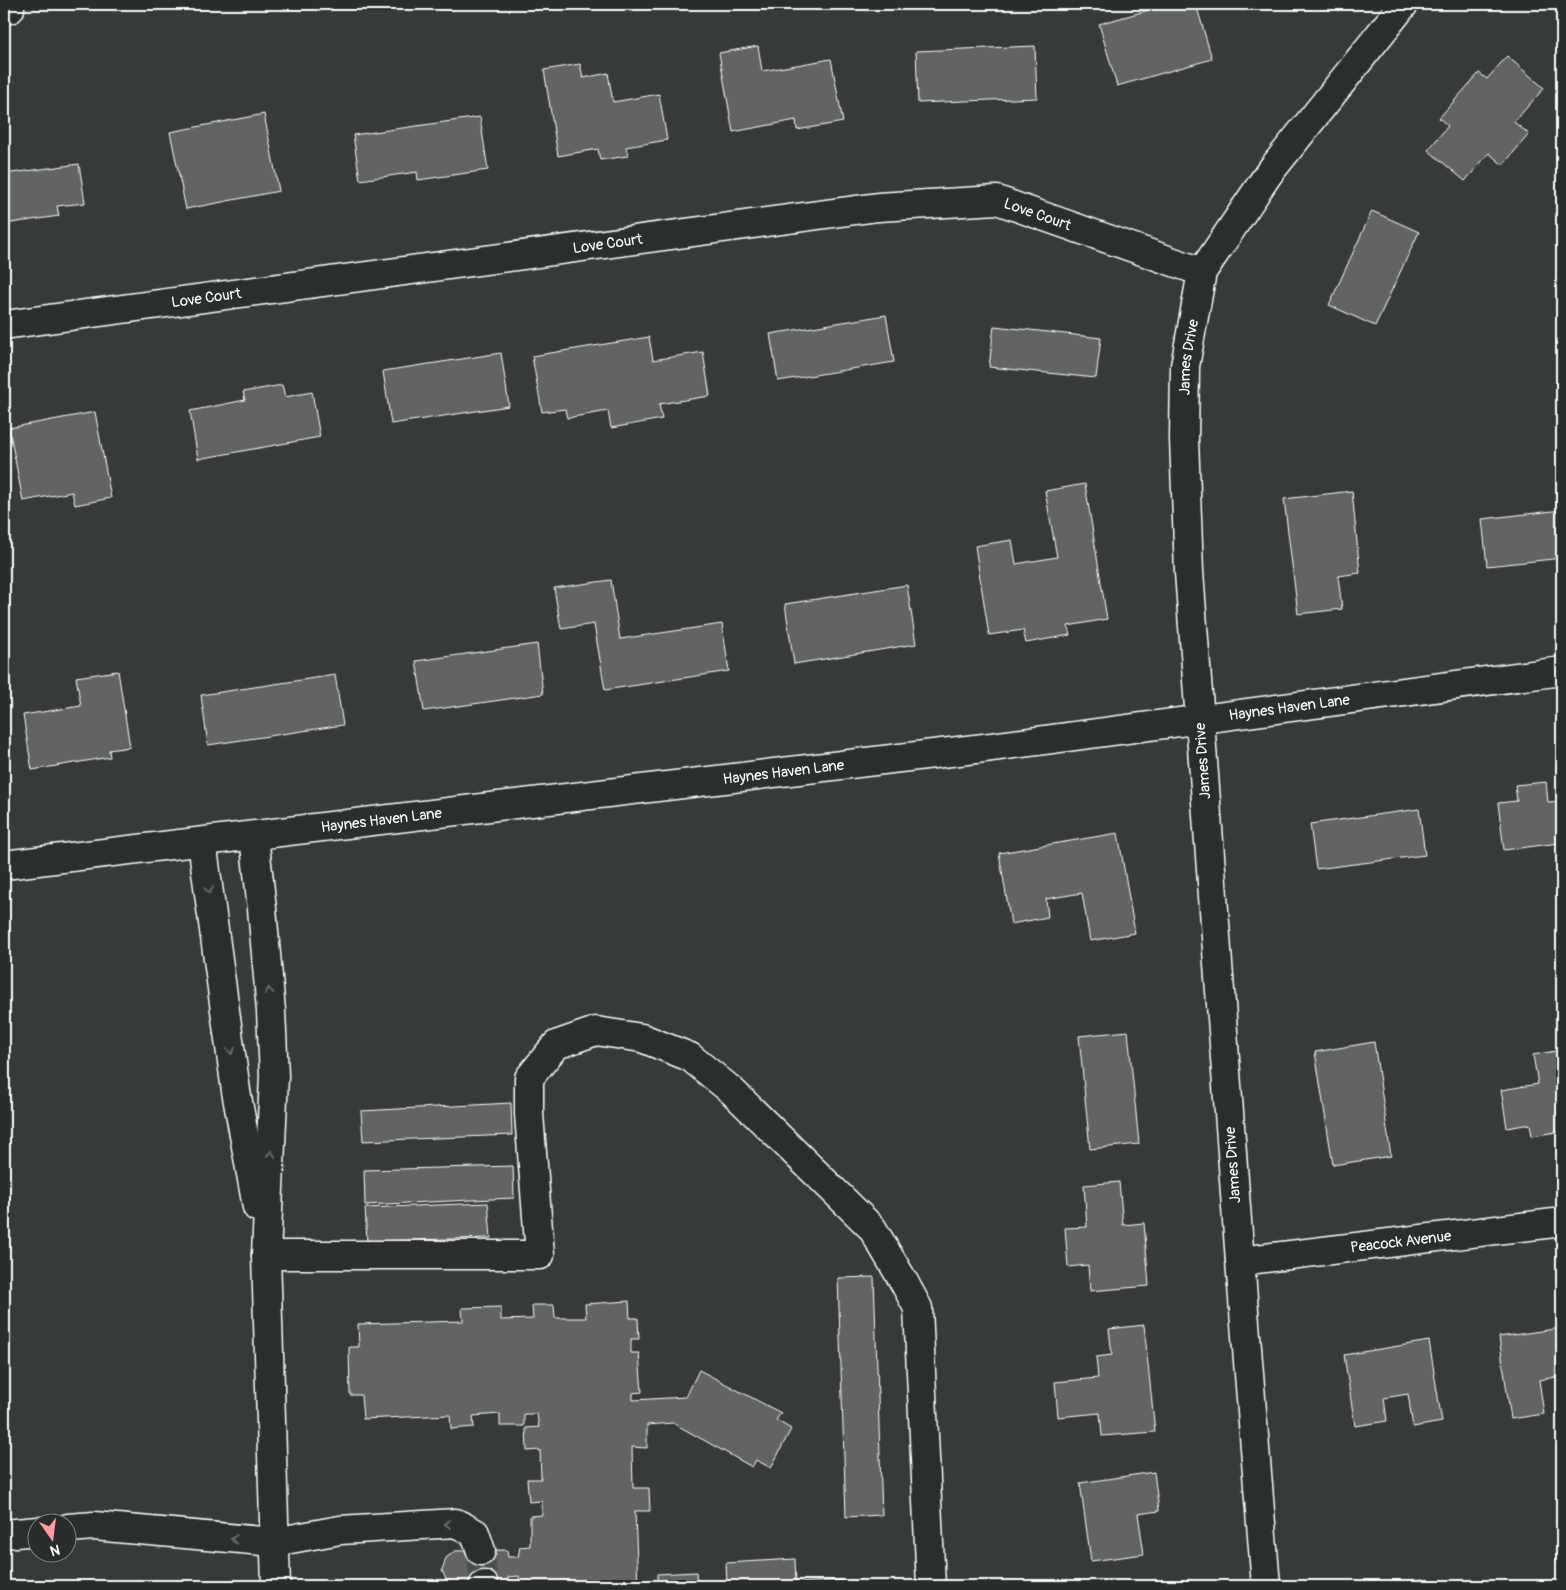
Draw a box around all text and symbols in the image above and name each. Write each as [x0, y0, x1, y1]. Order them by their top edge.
street label: Love Court [1001, 194, 1075, 235]
street label: Love Court [571, 229, 645, 258]
street label: Love Court [170, 283, 243, 312]
street label: James Drive [1175, 317, 1203, 396]
street label: Haynes Haven Lane [1228, 690, 1352, 725]
street label: James Drive [1191, 721, 1215, 800]
street label: Haynes Haven Lane [722, 755, 846, 789]
street label: Haynes Haven Lane [320, 803, 444, 837]
one-way arrow [203, 887, 214, 895]
one-way arrow [264, 987, 275, 995]
one-way arrow [225, 1048, 236, 1056]
street label: James Drive [1221, 1125, 1245, 1204]
one-way arrow [265, 1149, 276, 1157]
street label: Peacock Avenue [1349, 1226, 1453, 1257]
north arrow [28, 1512, 78, 1562]
one-way arrow [444, 1518, 452, 1529]
one-way arrow [230, 1534, 238, 1545]
text: N [48, 1541, 62, 1560]

